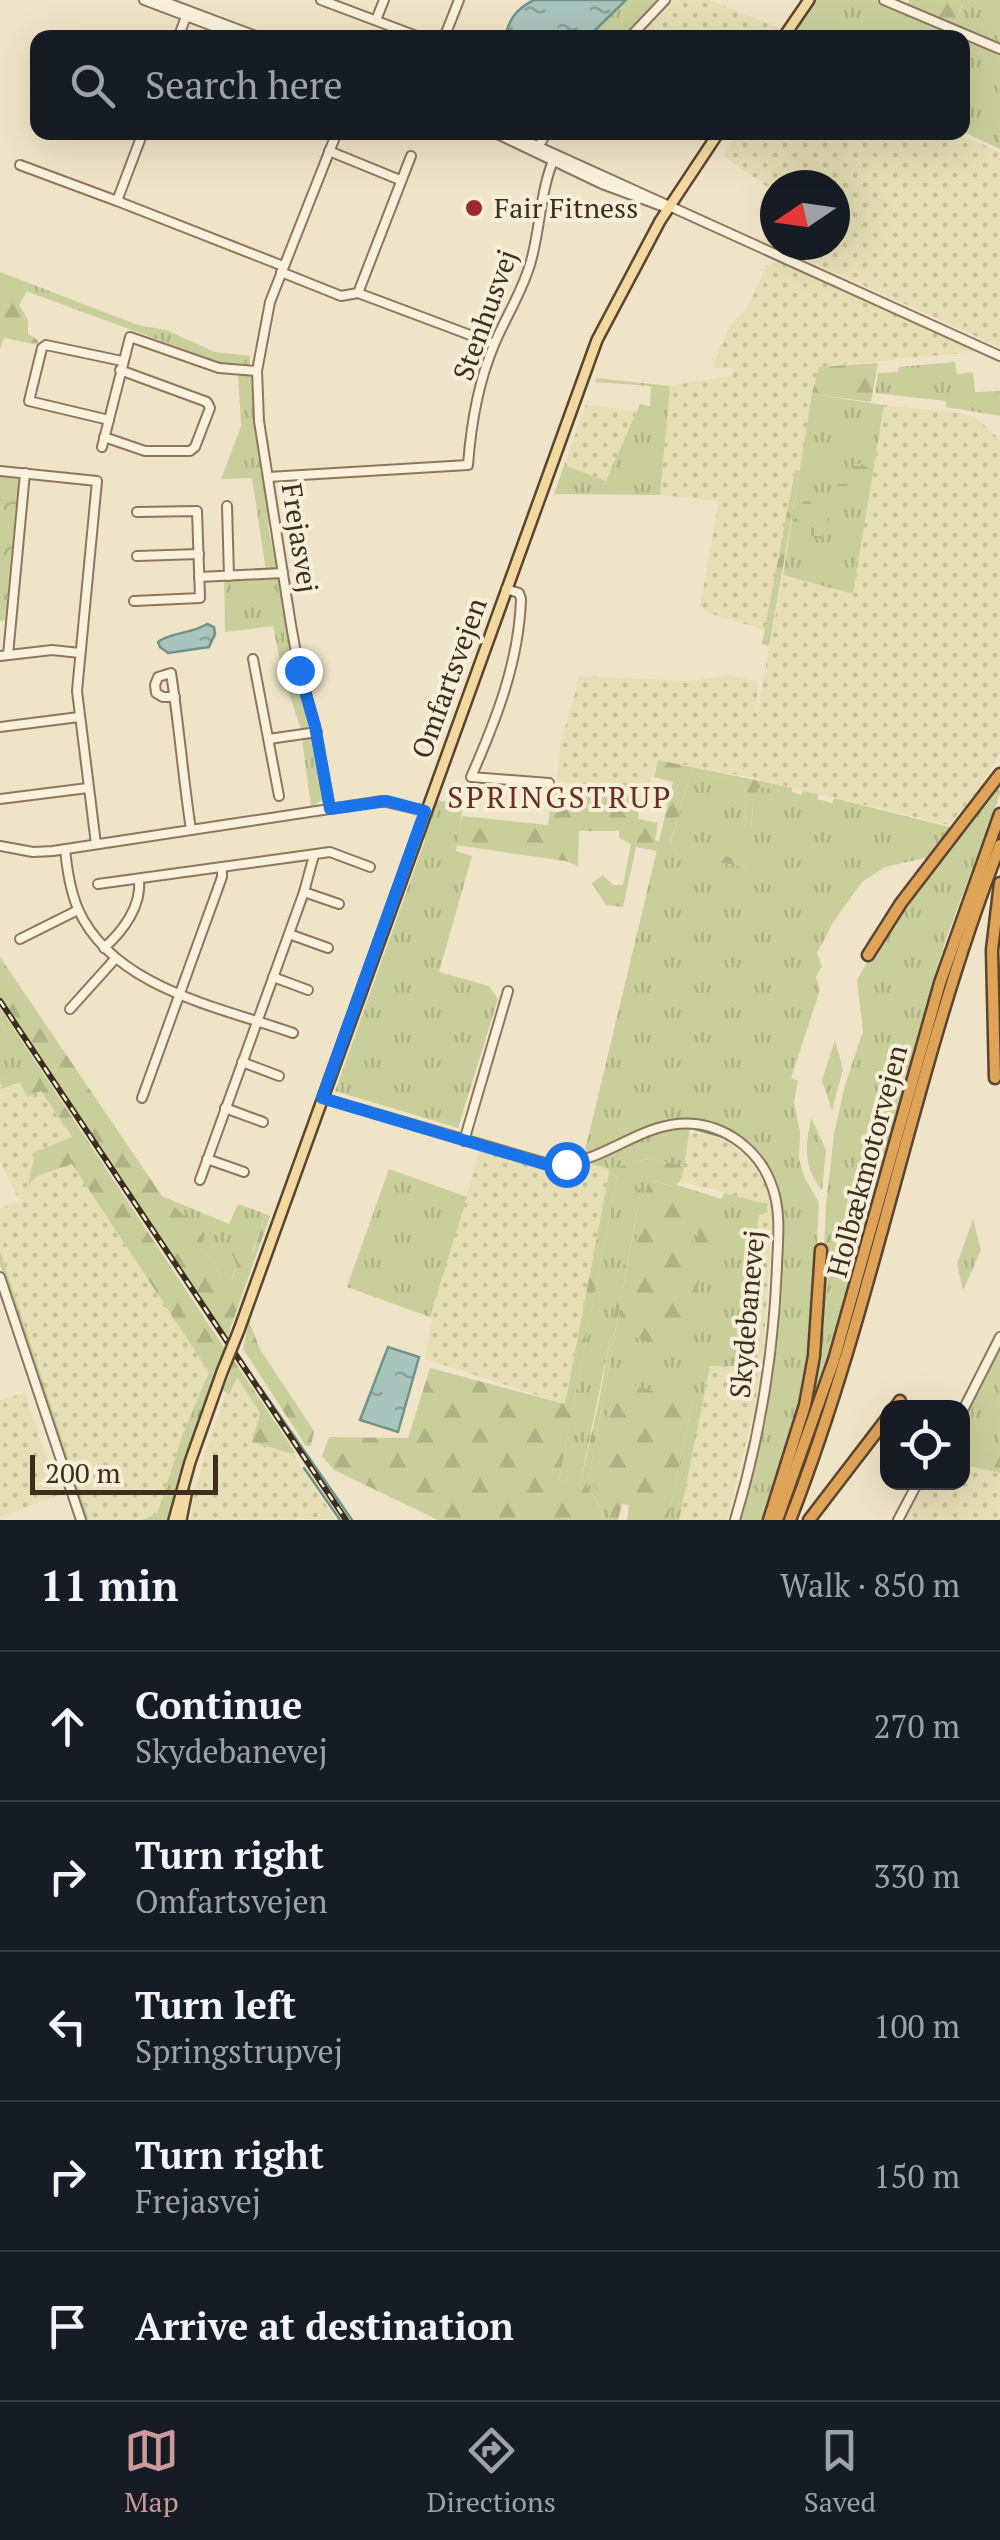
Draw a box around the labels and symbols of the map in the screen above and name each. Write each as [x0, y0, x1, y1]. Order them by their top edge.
north arrow [760, 170, 850, 260]
place label: Fair Fitness [494, 189, 638, 226]
marker: Fair Fitness [463, 197, 485, 219]
street label: Stenhusvej [444, 244, 525, 385]
street label: Frejasvej [274, 481, 327, 595]
street label: Omfartsvejen [402, 592, 495, 763]
route end [277, 648, 323, 694]
district label: SPRINGSTRUP [447, 777, 673, 817]
street label: Holbækmotorvejen [818, 1040, 915, 1281]
route start [544, 1142, 590, 1188]
street label: Skydebanevej [721, 1228, 772, 1400]
scale bar [30, 1450, 218, 1494]

